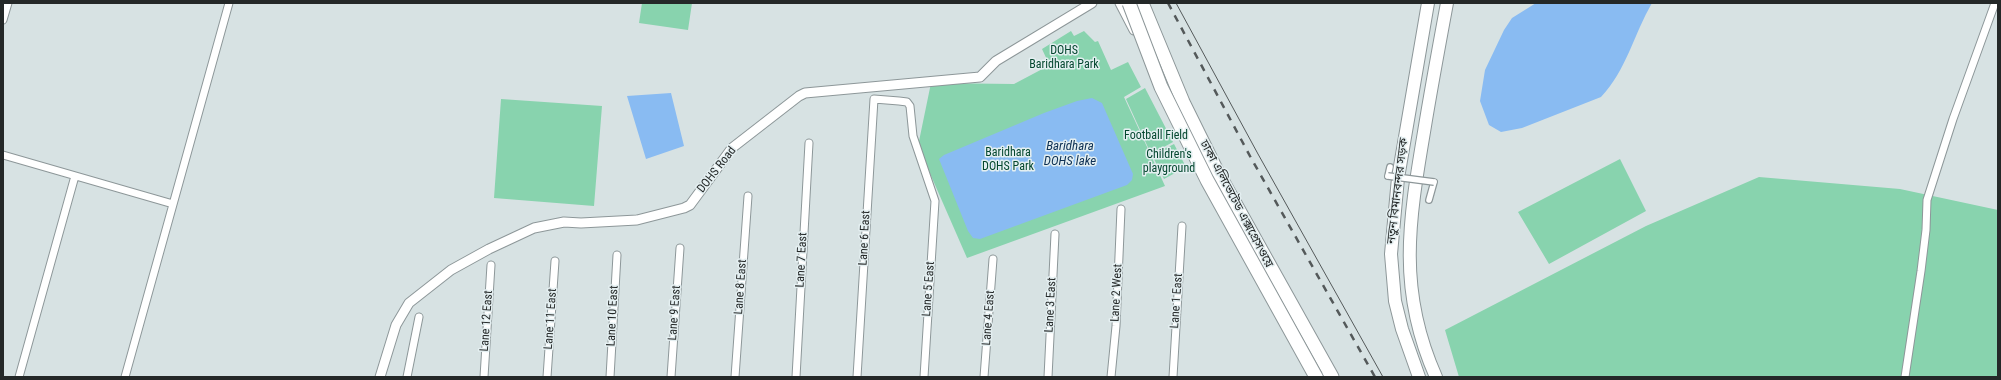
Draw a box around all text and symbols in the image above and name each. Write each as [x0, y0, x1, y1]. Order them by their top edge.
park label: DOHS Baridhara Park [1029, 44, 1099, 72]
park label: Football Field [1124, 129, 1188, 143]
street label: নতুন বিমানবন্দর সড়ক [1384, 137, 1412, 245]
street label: ঢাকা এলিভেটেড এক্সপ্রেসওয়ে [1196, 138, 1276, 270]
water label: Baridhara DOHS lake [1044, 139, 1096, 170]
street label: DOHS Road [695, 144, 739, 196]
park label: Baridhara DOHS Park [982, 146, 1034, 174]
park label: Children's playground [1143, 148, 1195, 176]
street label: Lane 6 East [856, 210, 874, 266]
street label: Lane 7 East [793, 232, 811, 288]
street label: Lane 8 East [732, 259, 750, 315]
street label: Lane 5 East [920, 261, 938, 317]
street label: Lane 2 West [1108, 264, 1126, 322]
street label: Lane 1 East [1168, 273, 1186, 329]
street label: Lane 3 East [1042, 277, 1060, 333]
street label: Lane 10 East [604, 285, 622, 347]
street label: Lane 9 East [666, 285, 684, 341]
street label: Lane 11 East [542, 288, 560, 350]
street label: Lane 12 East [478, 290, 496, 352]
street label: Lane 4 East [980, 290, 998, 346]

